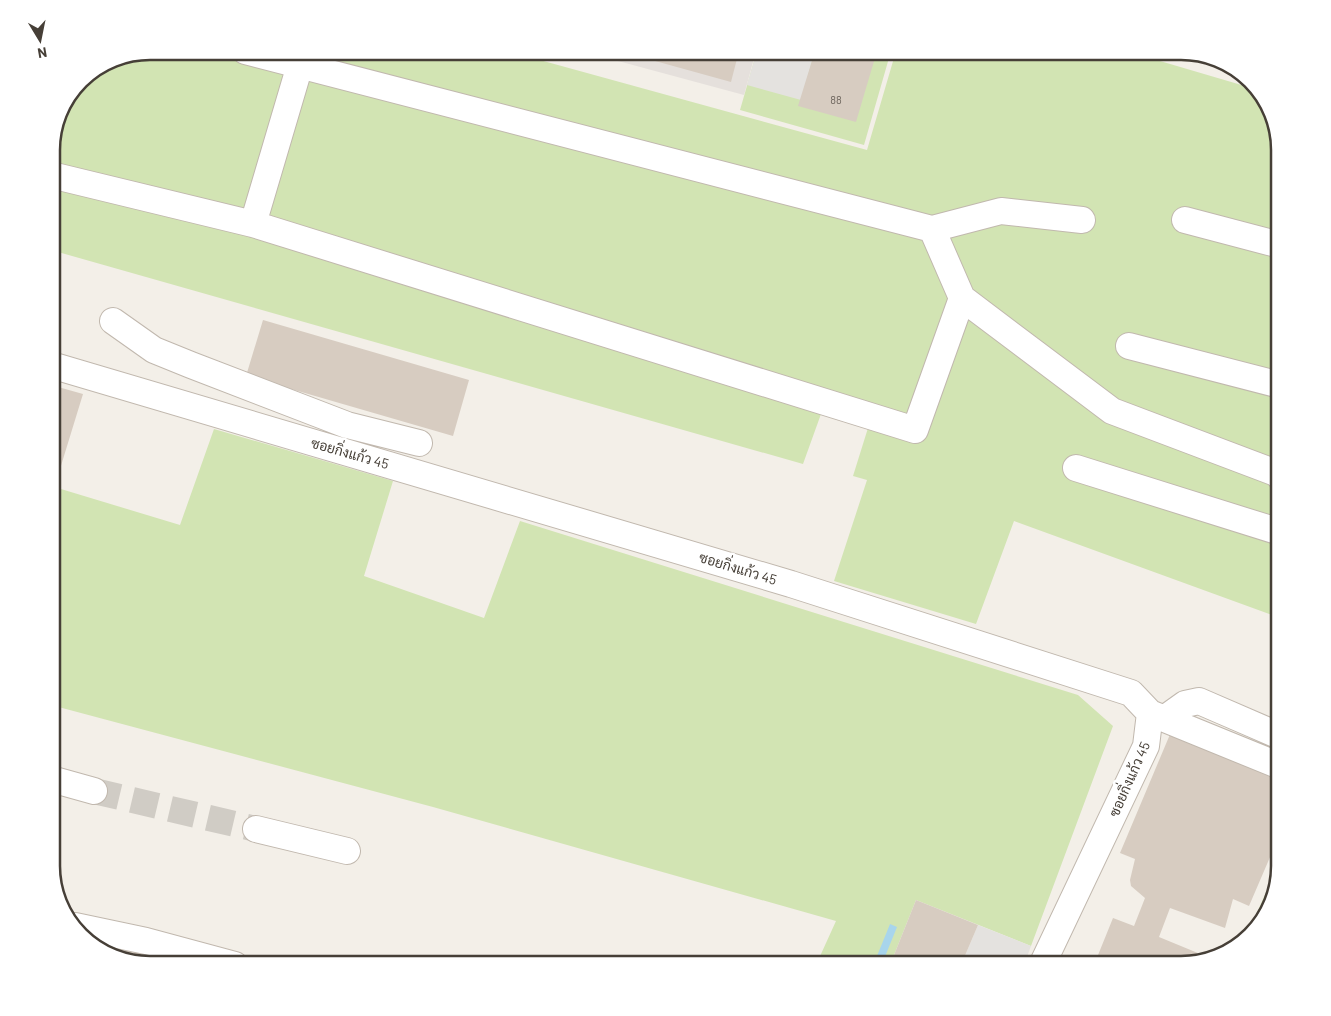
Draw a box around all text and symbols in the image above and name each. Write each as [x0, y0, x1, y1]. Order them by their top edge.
north arrow [15, 15, 65, 65]
text: N [36, 44, 48, 62]
house number: 88 [830, 93, 842, 106]
street label: ซอยกิ่งแก้ว 45 [309, 431, 392, 472]
street label: ซอยกิ่งแก้ว 45 [697, 546, 780, 588]
street label: ซอยกิ่งแก้ว 45 [1103, 738, 1153, 819]

